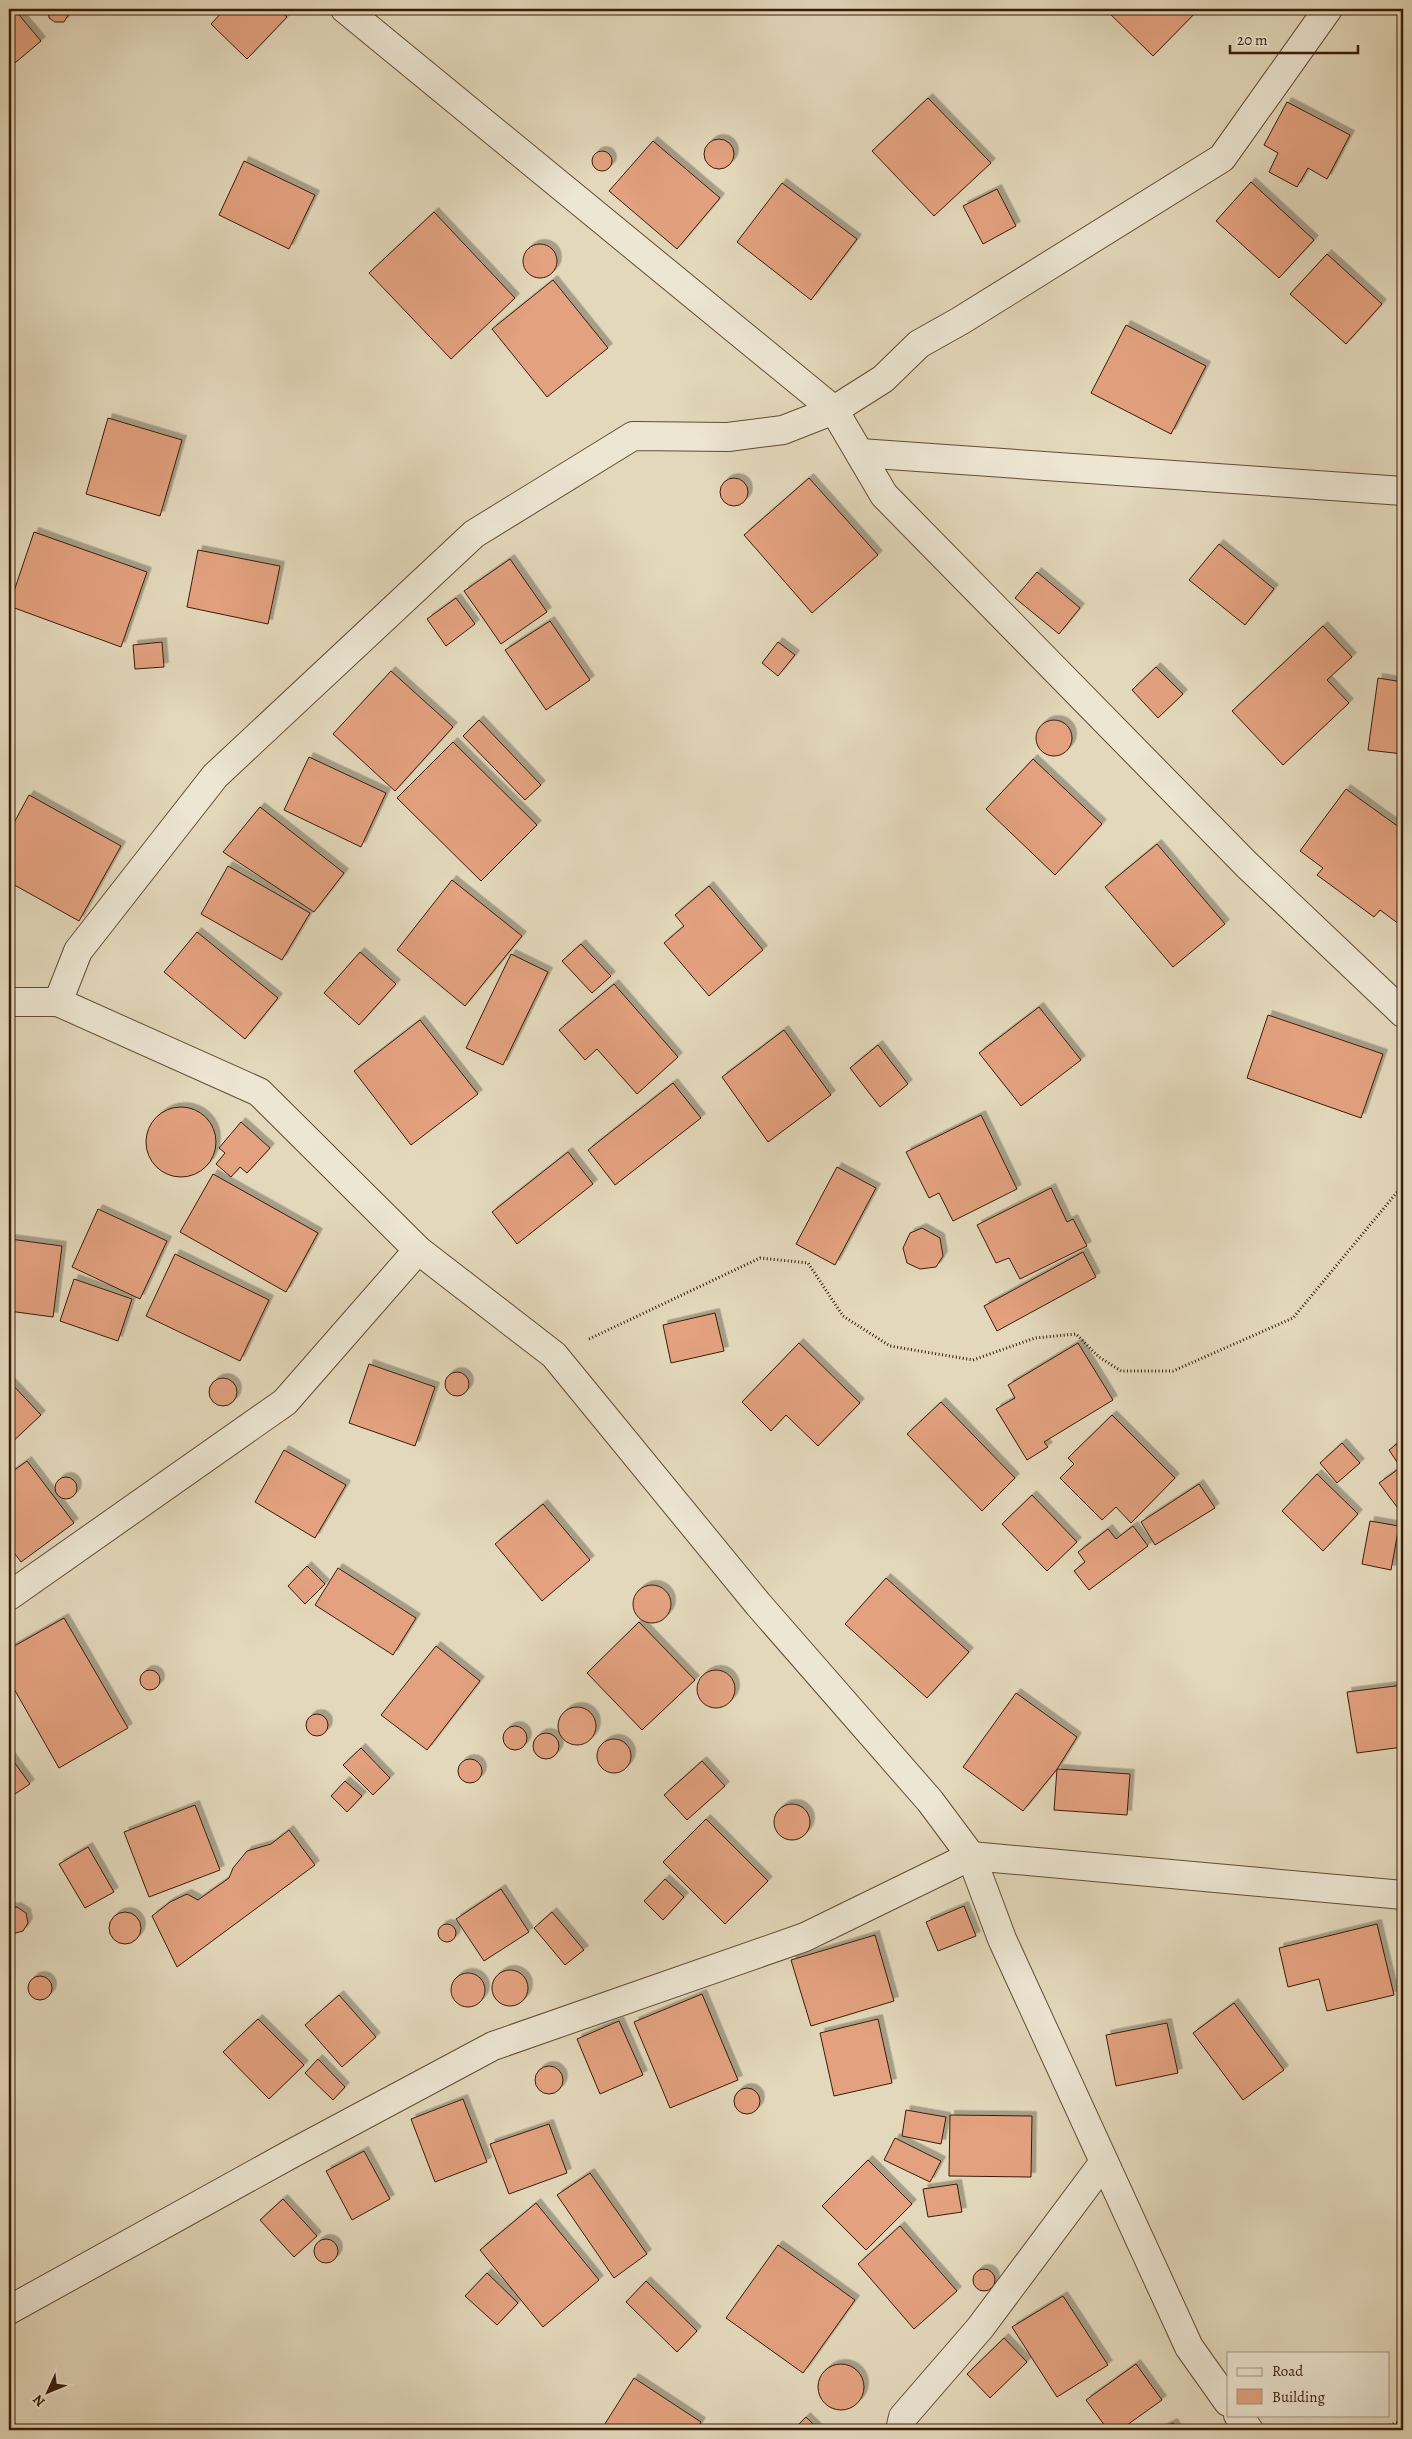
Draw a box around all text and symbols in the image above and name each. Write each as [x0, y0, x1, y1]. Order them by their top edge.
scale bar [1230, 22, 1357, 54]
text: 20 m [1237, 30, 1268, 50]
legend [1227, 2352, 1390, 2416]
text: Road [1272, 2361, 1304, 2381]
north arrow [22, 2366, 72, 2416]
text: Building [1272, 2387, 1325, 2407]
text: N [29, 2390, 49, 2411]

